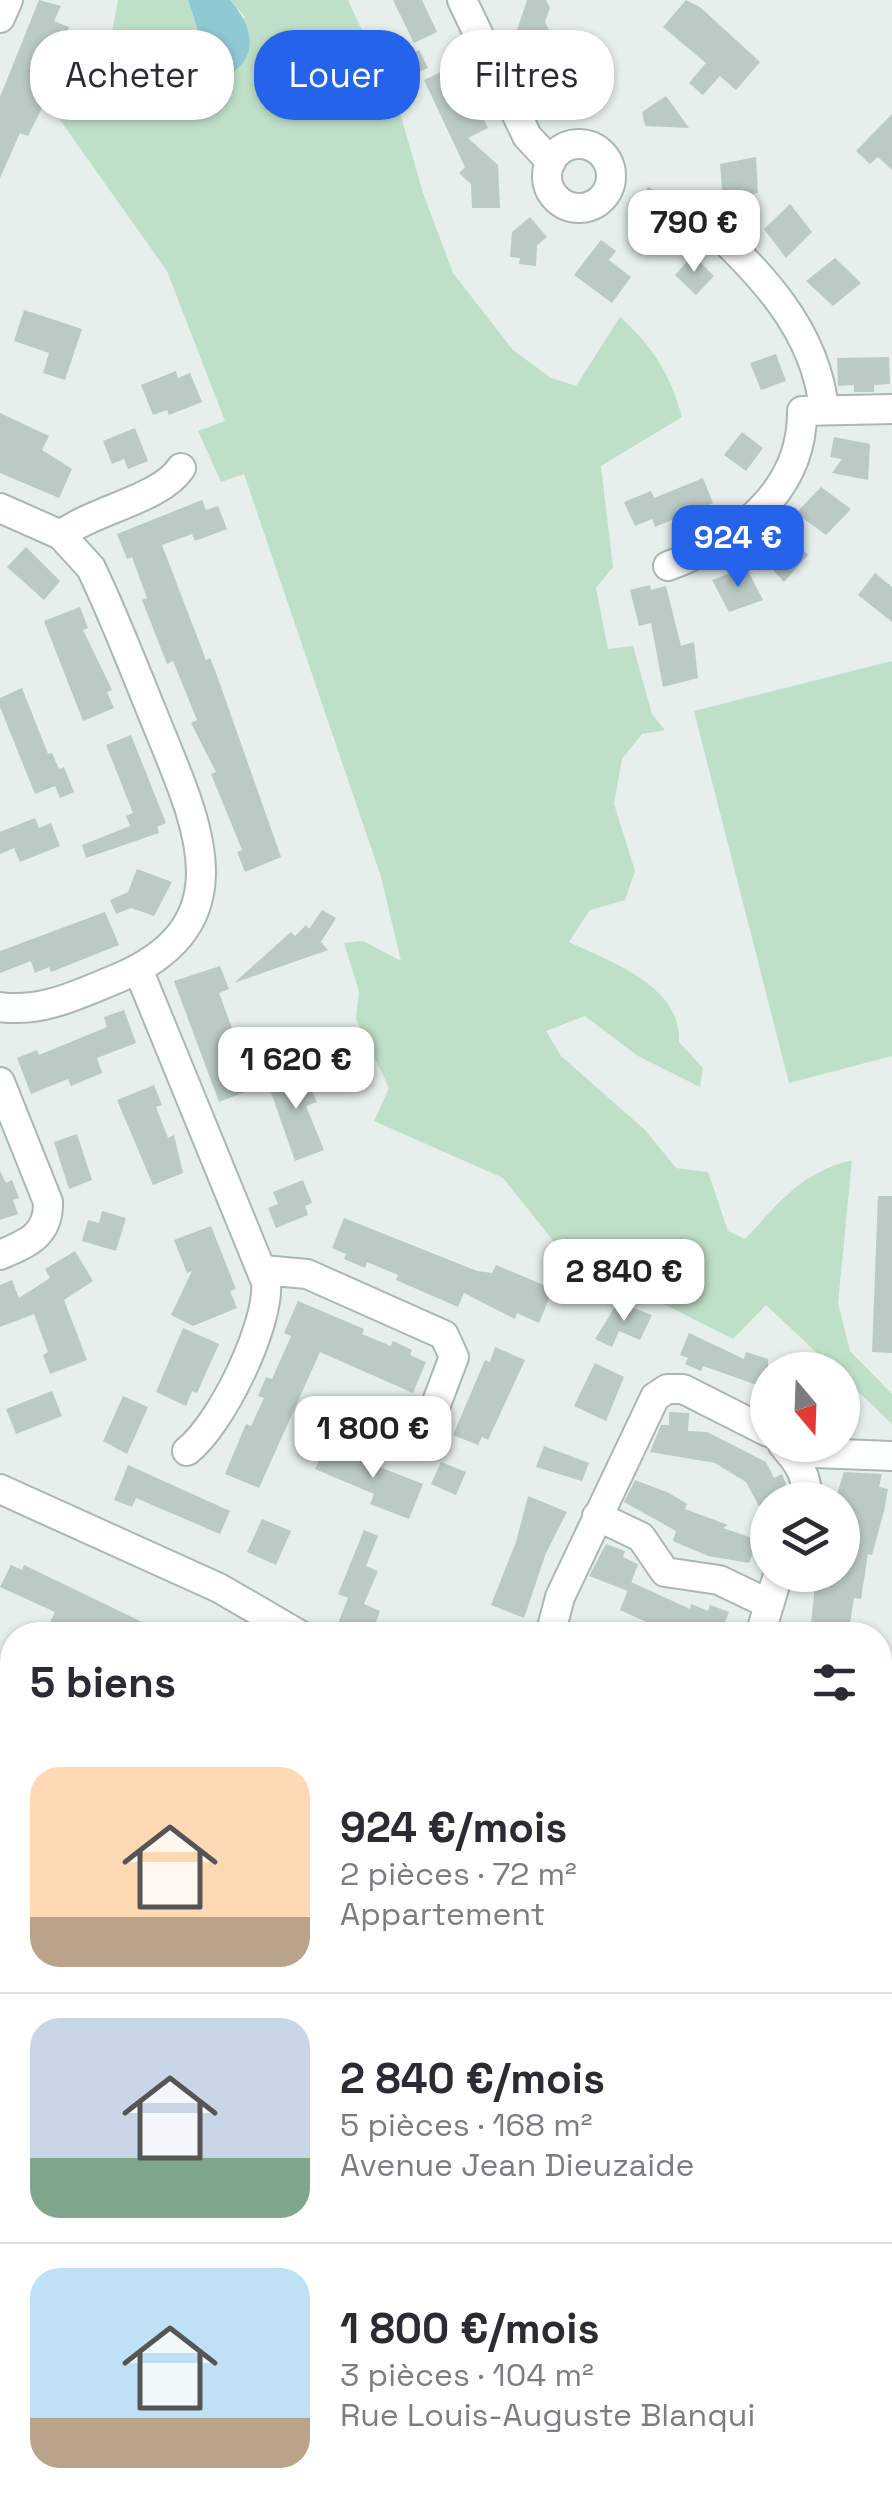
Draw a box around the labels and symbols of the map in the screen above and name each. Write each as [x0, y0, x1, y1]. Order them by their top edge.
pin: 790 € [624, 190, 764, 275]
pin: 924 € [668, 505, 808, 590]
pin: 1 620 € [204, 1027, 388, 1112]
pin: 2 840 € [532, 1239, 716, 1324]
north arrow [750, 1352, 860, 1462]
pin: 1 800 € [281, 1396, 465, 1481]

